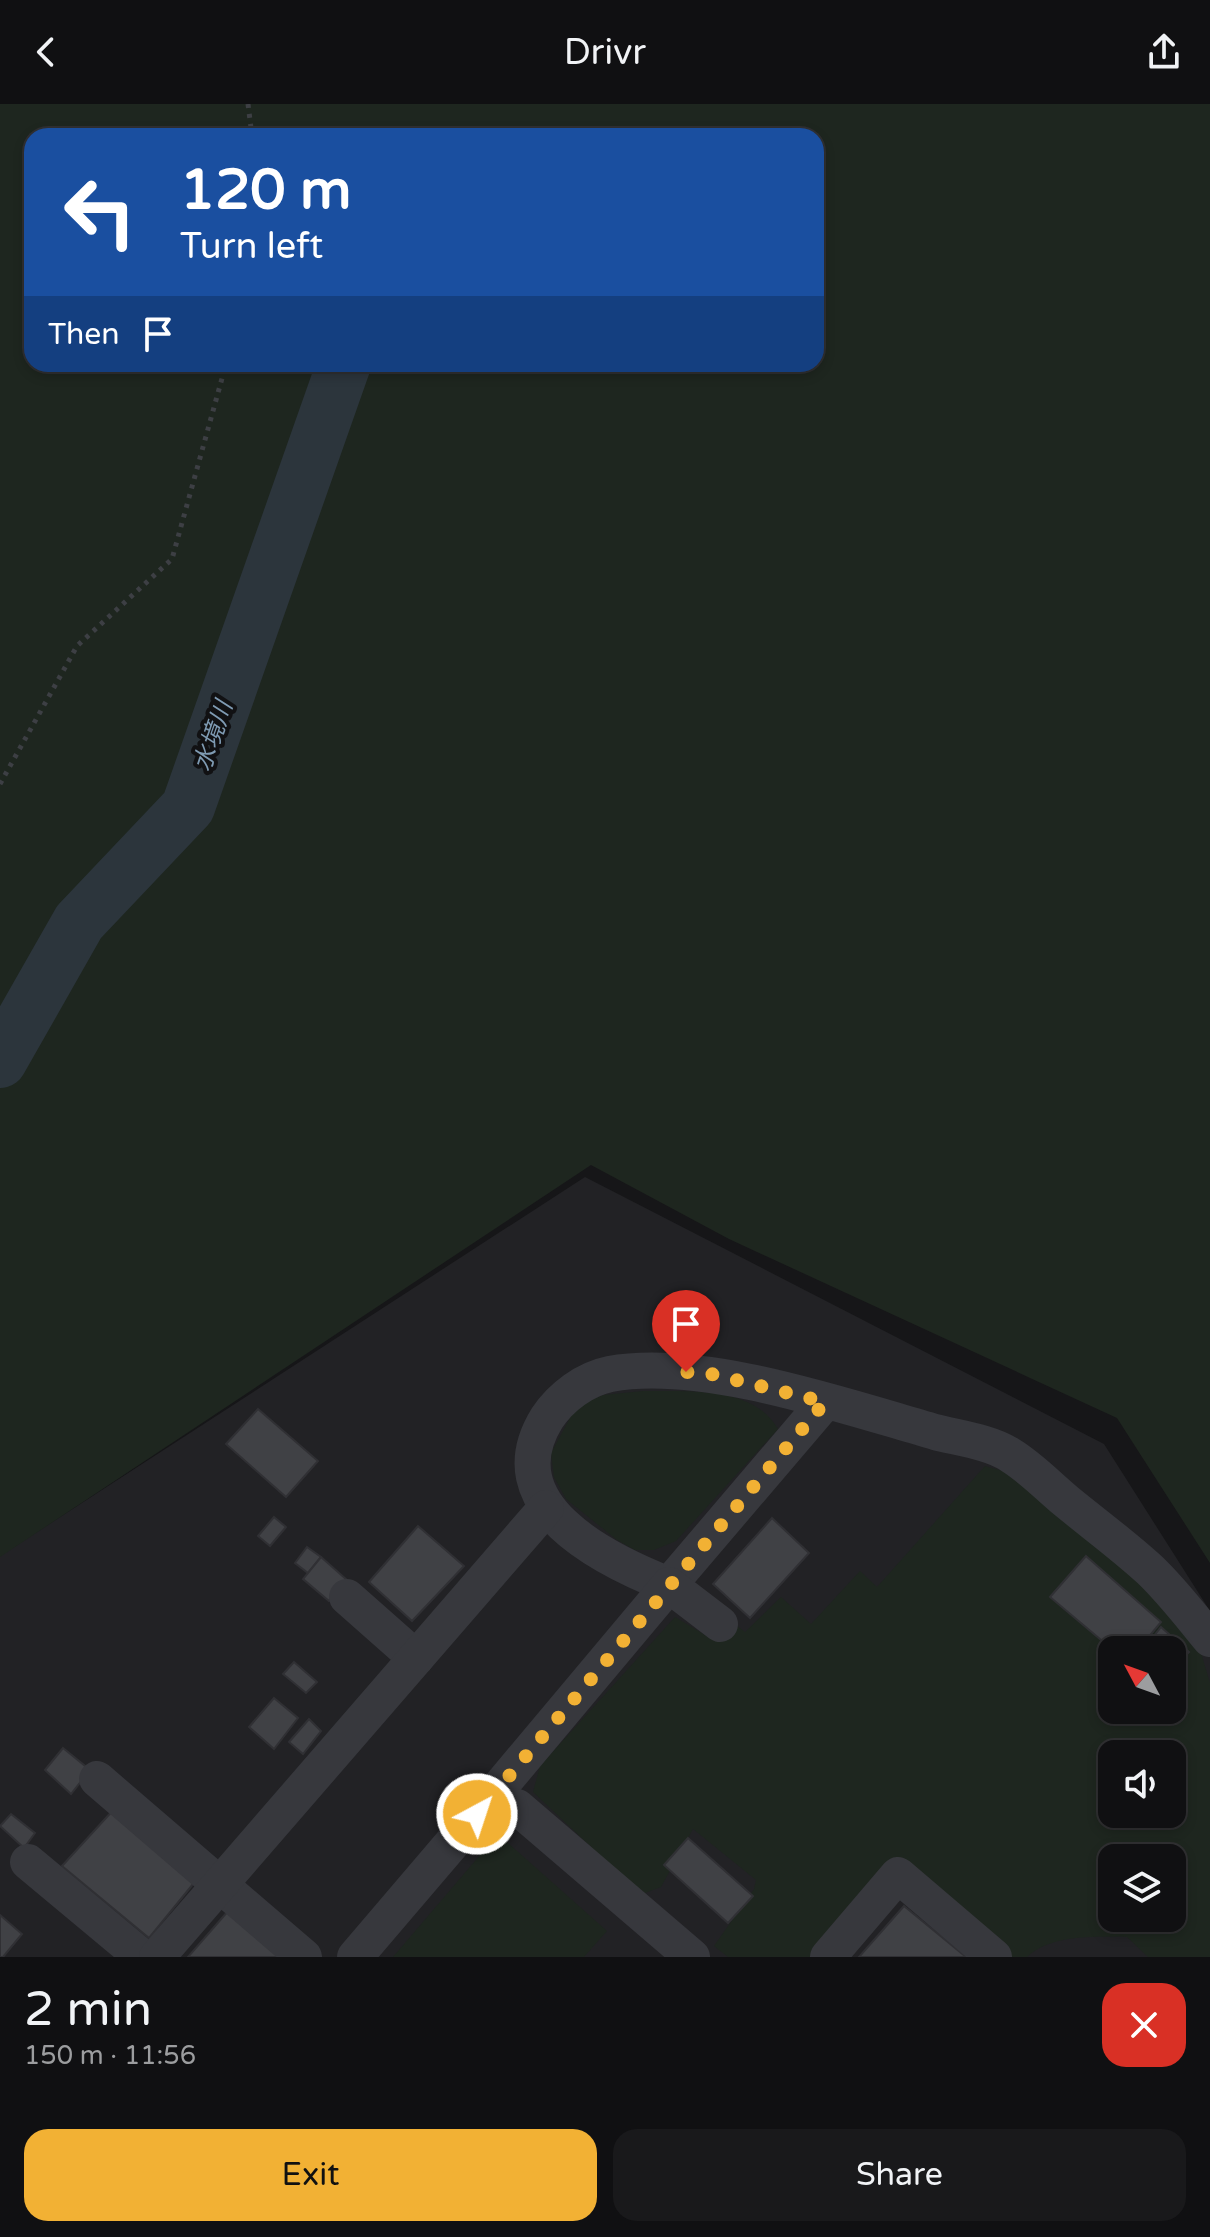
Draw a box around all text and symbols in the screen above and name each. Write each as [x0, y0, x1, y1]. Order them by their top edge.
icon: back [24, 30, 68, 74]
icon: share [1142, 30, 1186, 74]
text: Drivr [564, 31, 646, 74]
text: 120 m [180, 157, 351, 224]
icon: left [48, 160, 152, 264]
text: Turn left [180, 225, 323, 268]
icon: arrive [136, 312, 180, 356]
text: Then [48, 316, 120, 353]
water label: 水境川 [188, 695, 240, 775]
pin [652, 1290, 720, 1372]
icon: arrive [664, 1302, 708, 1346]
north arrow [1098, 1636, 1186, 1724]
map controls [1098, 1636, 1186, 1932]
button: sound [1098, 1740, 1186, 1828]
position arrow [435, 1772, 519, 1856]
button: layers [1098, 1844, 1186, 1932]
text: 2 min [24, 1981, 152, 2039]
button: close [1102, 1983, 1186, 2067]
text: 150 m · 11:56 [24, 2040, 196, 2071]
button: Exit [24, 2129, 597, 2221]
button: Share [613, 2129, 1186, 2221]

